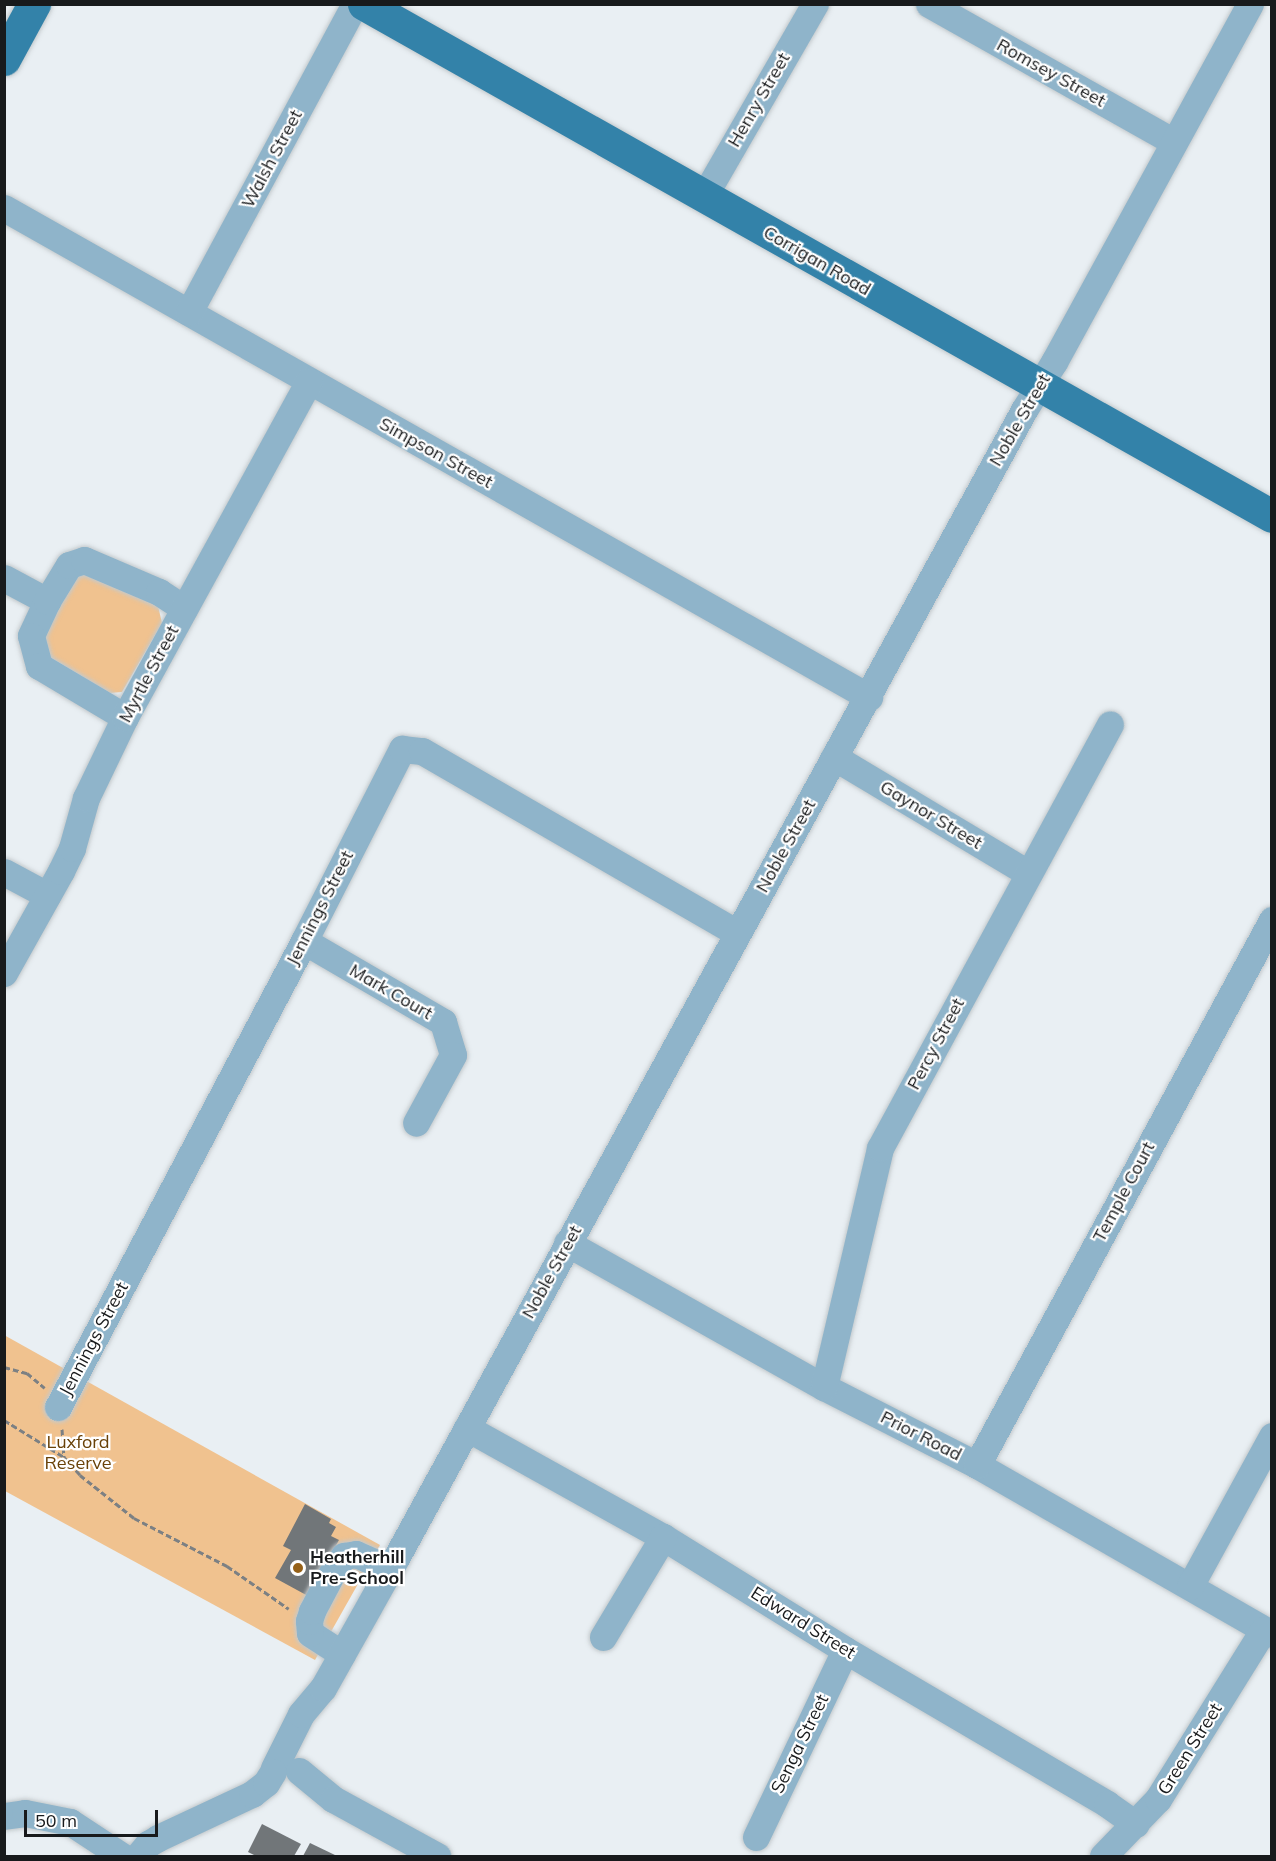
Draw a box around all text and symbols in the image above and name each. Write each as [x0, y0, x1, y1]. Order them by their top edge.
street label: Romsey Street [993, 34, 1109, 112]
street label: Henry Street [723, 49, 795, 151]
street label: Walsh Street [237, 106, 307, 212]
street label: Corrigan Road [759, 222, 875, 300]
street label: Noble Street [985, 370, 1055, 470]
street label: Simpson Street [376, 413, 496, 493]
street label: Myrtle Street [114, 622, 184, 726]
street label: Gaynor Street [876, 776, 986, 854]
street label: Noble Street [752, 796, 820, 896]
street label: Jennings Street [282, 847, 358, 969]
street label: Mark Court [346, 960, 436, 1024]
street label: Percy Street [903, 995, 969, 1093]
street label: Temple Court [1089, 1138, 1159, 1246]
street label: Noble Street [518, 1222, 586, 1322]
street label: Jennings Street [55, 1278, 133, 1400]
street label: Prior Road [877, 1406, 965, 1466]
park label: Luxford Reserve [44, 1432, 112, 1474]
place label: Heatherhill Pre-School [310, 1547, 405, 1590]
marker: Heatherhill Pre-School [291, 1561, 305, 1575]
street label: Edward Street [747, 1582, 859, 1664]
street label: Senga Street [767, 1691, 833, 1797]
street label: Green Street [1153, 1699, 1227, 1799]
scale bar [27, 1798, 160, 1836]
text: 50 m [35, 1809, 77, 1832]

